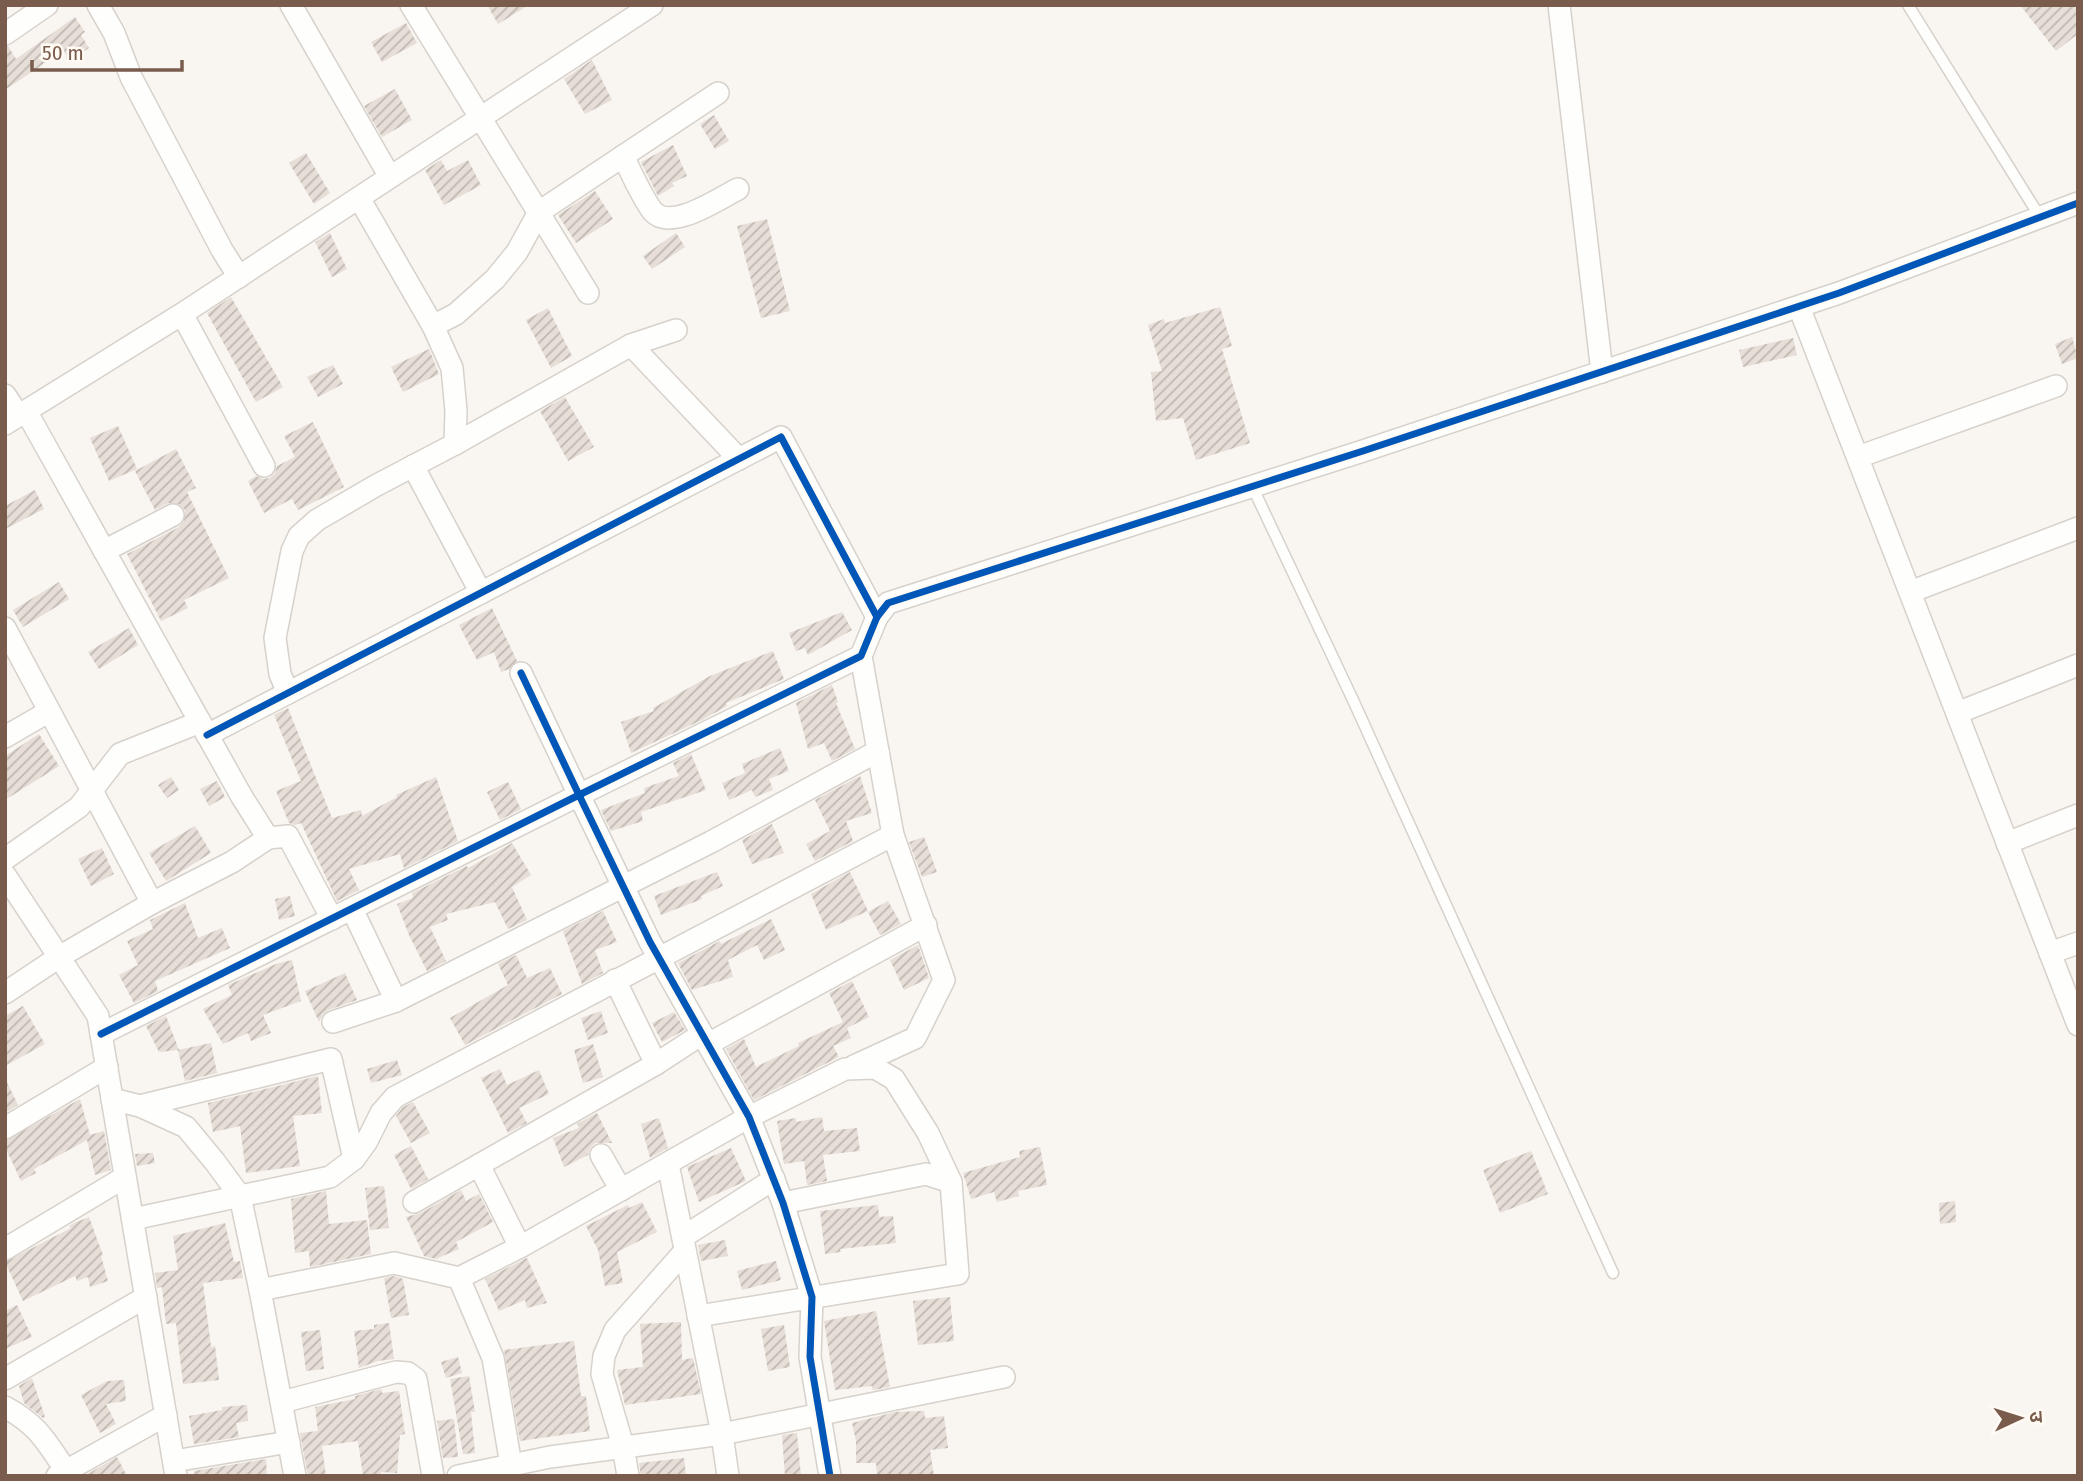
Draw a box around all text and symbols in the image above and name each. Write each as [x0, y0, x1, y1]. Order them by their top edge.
scale bar [32, 28, 182, 72]
text: 50 m [42, 40, 84, 66]
north arrow [1985, 1383, 2055, 1453]
text: उ [2025, 1410, 2048, 1424]

